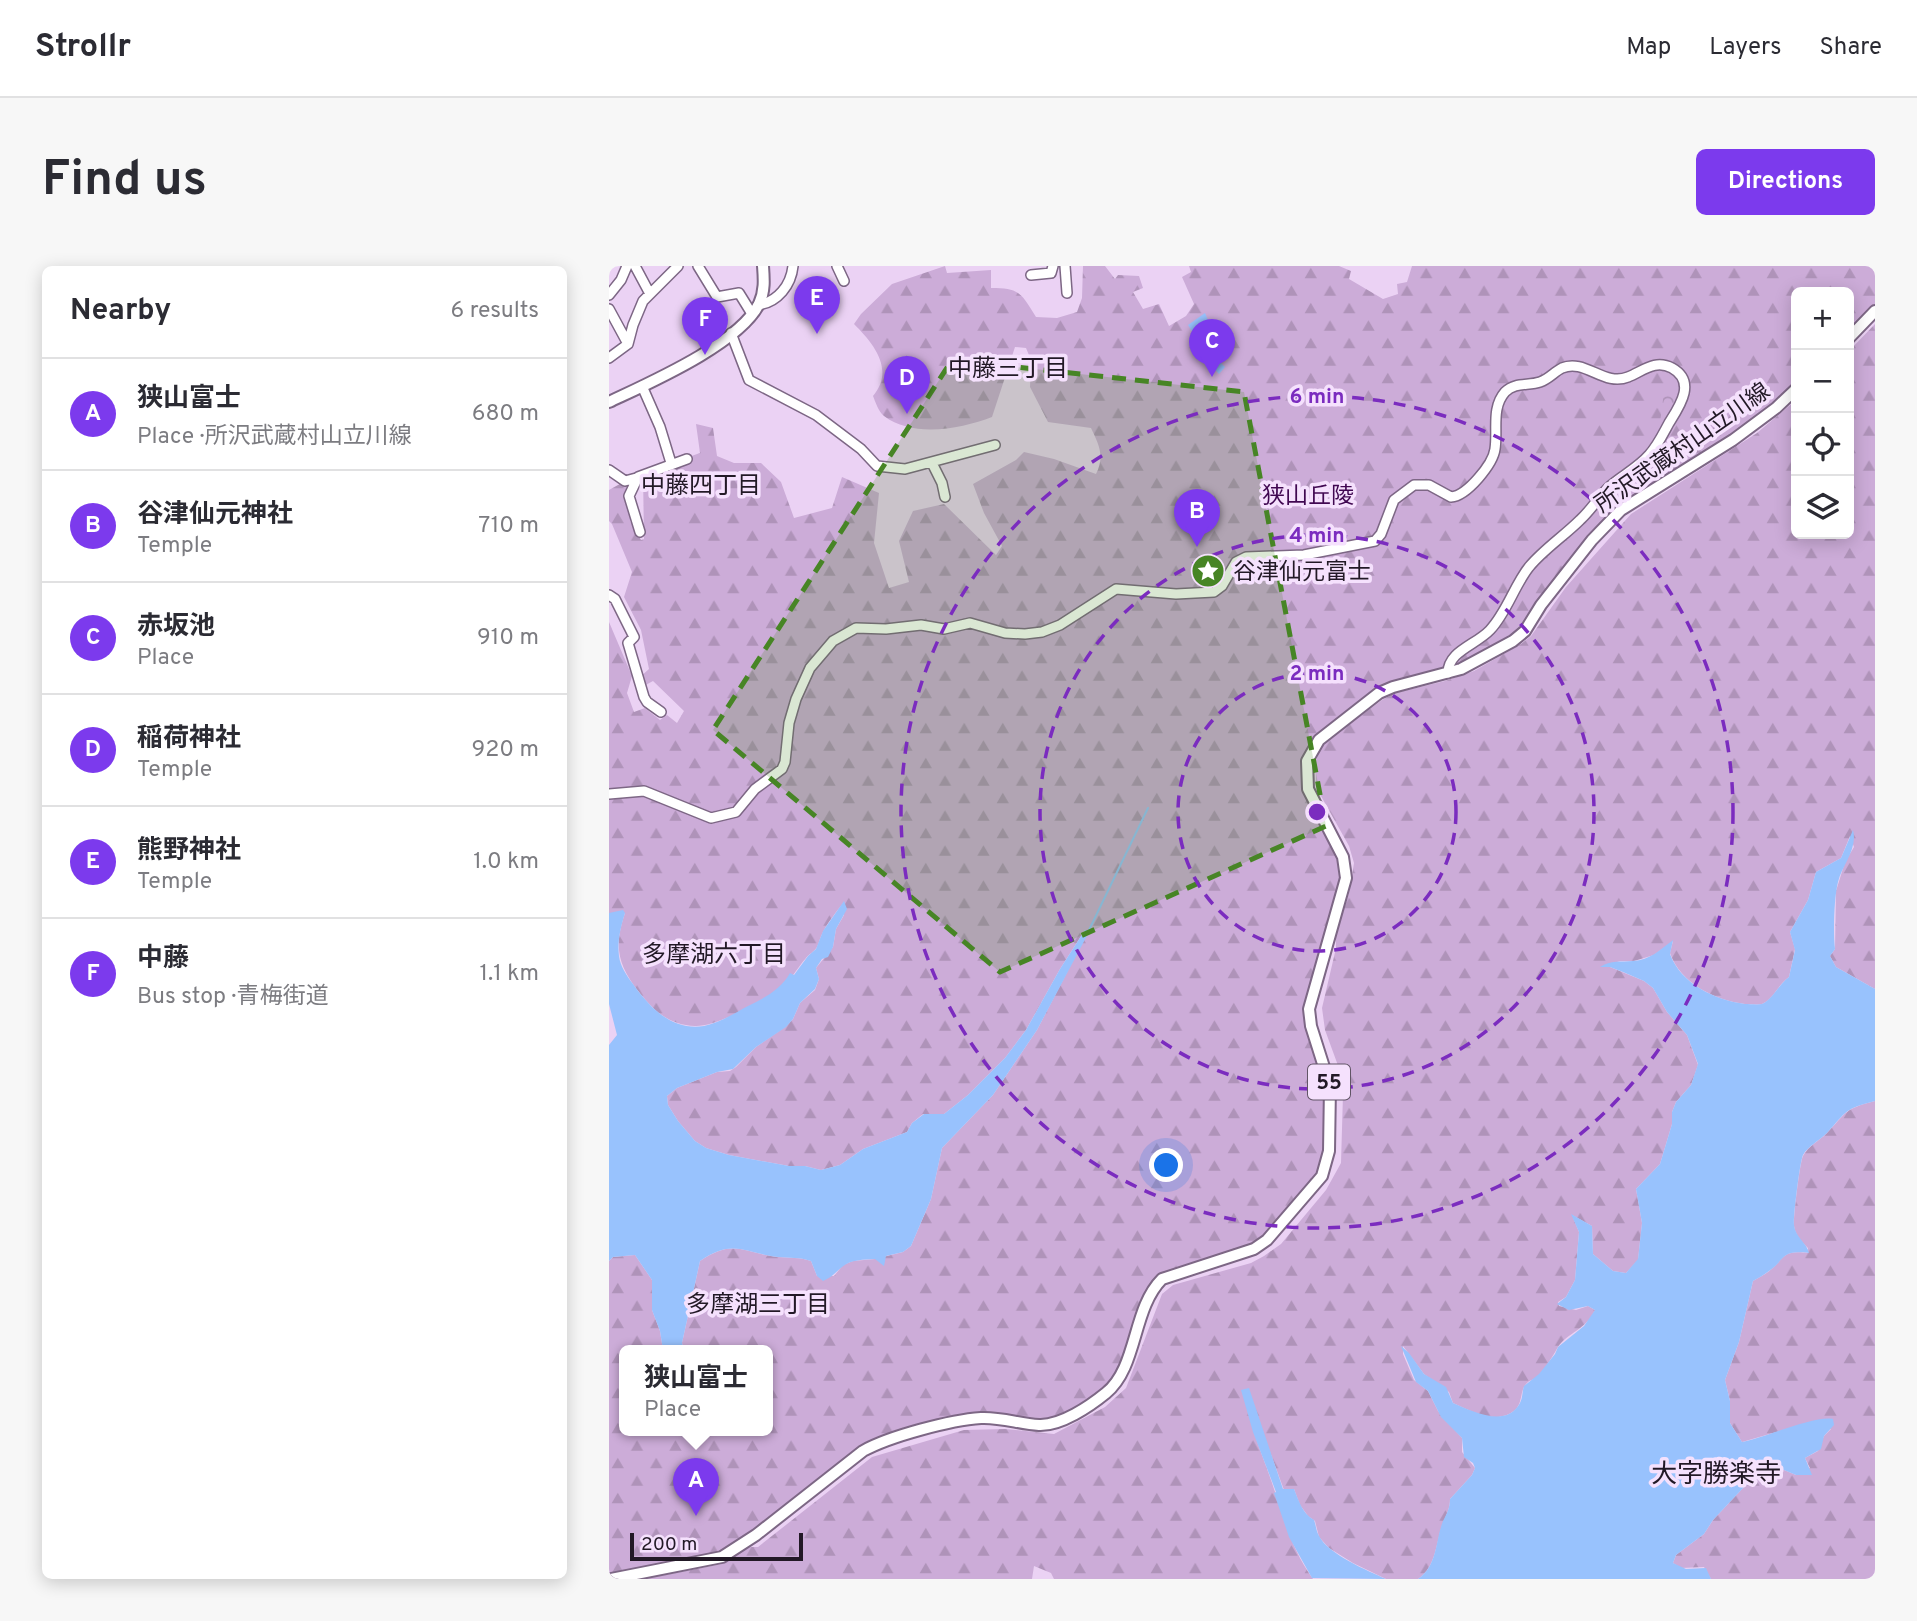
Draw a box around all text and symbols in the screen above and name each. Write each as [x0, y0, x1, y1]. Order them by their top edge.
text: Strollr [35, 27, 131, 69]
text: Map [1626, 33, 1671, 63]
text: Layers [1709, 33, 1781, 63]
text: Share [1819, 33, 1882, 63]
button: Directions [1696, 149, 1875, 215]
text: Find us [42, 151, 207, 213]
pin: E [794, 276, 840, 334]
map controls [1791, 287, 1854, 539]
button: + [1791, 287, 1854, 350]
text: Nearby [70, 293, 171, 330]
text: 6 results [451, 297, 539, 326]
pin: F [682, 297, 728, 355]
pin: C [1189, 319, 1235, 377]
button: − [1791, 350, 1854, 413]
district label: 中藤三丁目 [948, 355, 1068, 385]
pin: D [884, 356, 930, 414]
street label: 所沢武蔵村山立川線 [1590, 378, 1777, 520]
text: 狭山富士 [137, 383, 241, 416]
text: 6 min [1290, 384, 1344, 411]
text: A [85, 400, 101, 429]
text: 680 m [472, 400, 539, 429]
button: locate [1791, 413, 1854, 476]
text: Place · 所沢武蔵村山立川線 [137, 423, 412, 452]
district label: 中藤四丁目 [641, 472, 761, 502]
button: layers [1791, 476, 1854, 539]
park label: 狭山丘陵 [1262, 483, 1354, 512]
pin: B [1174, 489, 1220, 547]
text: 谷津仙元神社 [137, 499, 293, 532]
text: B [85, 512, 101, 541]
text: 710 m [478, 512, 539, 541]
text: 4 min [1289, 523, 1345, 550]
text: Temple [137, 532, 212, 561]
place icon: 谷津仙元富士 [1189, 552, 1227, 590]
place label: 谷津仙元富士 [1233, 559, 1371, 588]
text: 赤坂池 [137, 611, 215, 644]
text: C [86, 624, 100, 653]
text: 910 m [477, 624, 539, 653]
text: Place [137, 644, 194, 673]
text: 2 min [1290, 661, 1344, 688]
text: 稲荷神社 [137, 723, 241, 756]
text: D [85, 736, 101, 765]
text: 920 m [472, 736, 539, 765]
text: Temple [137, 756, 212, 785]
centre of rings [1305, 800, 1329, 824]
text: 熊野神社 [137, 835, 241, 868]
text: E [86, 848, 100, 877]
text: 1.0 km [473, 848, 539, 877]
text: Temple [137, 868, 212, 897]
district label: 多摩湖六丁目 [642, 941, 786, 971]
text: 中藤 [137, 943, 189, 976]
text: F [86, 960, 100, 989]
text: 1.1 km [480, 960, 539, 989]
text: Bus stop · 青梅街道 [137, 983, 329, 1012]
road number: 55 [1308, 1064, 1350, 1100]
your location [1149, 1148, 1183, 1182]
district label: 多摩湖三丁目 [686, 1291, 830, 1321]
popup [619, 1345, 773, 1436]
text: 狭山富士 [644, 1363, 748, 1396]
text: Place [644, 1396, 701, 1425]
pin: A [673, 1458, 719, 1516]
district label: 大字勝楽寺 [1651, 1459, 1781, 1492]
scale bar [630, 1530, 803, 1562]
text: 200 m [641, 1533, 697, 1557]

